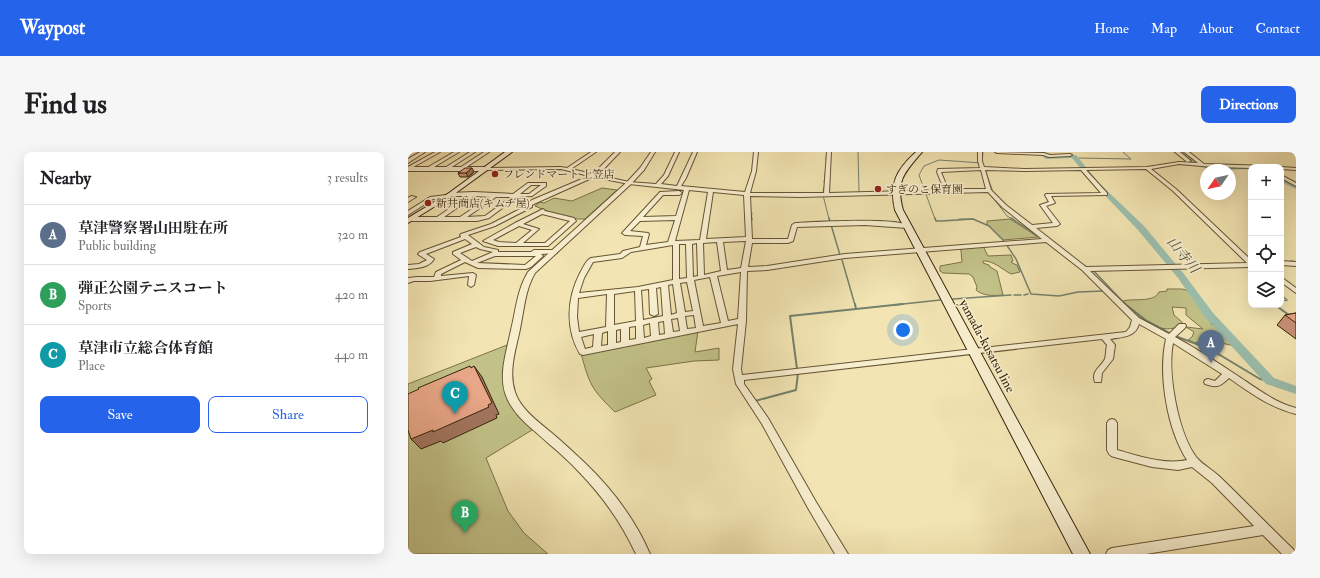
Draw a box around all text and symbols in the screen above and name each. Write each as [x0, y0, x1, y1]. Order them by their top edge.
text: Waypost [20, 16, 85, 40]
text: Home [1094, 20, 1129, 37]
text: Map [1151, 20, 1177, 37]
text: About [1199, 20, 1233, 37]
text: Contact [1255, 20, 1300, 37]
button: Directions [1201, 86, 1296, 123]
text: Find us [24, 87, 107, 122]
north arrow [1200, 164, 1236, 200]
map controls [1248, 164, 1284, 308]
button: + [1248, 164, 1284, 200]
text: Nearby [40, 168, 91, 189]
place label: フレンドマート 上笠店 [503, 168, 615, 181]
marker: フレンドマート 上笠店 [490, 169, 500, 179]
text: 3 results [327, 170, 368, 186]
place label: すぎのこ保育園 [886, 183, 963, 196]
marker: すぎのこ保育園 [873, 184, 883, 194]
place label: 新井商店(キムチ屋) [436, 197, 530, 210]
marker: 新井商店(キムチ屋) [423, 198, 433, 208]
button: − [1248, 200, 1284, 236]
text: 草津警察署山田駐在所 [78, 219, 228, 238]
text: A [49, 227, 57, 243]
text: 320 m [337, 227, 368, 243]
water label: 山寺川 [1163, 233, 1204, 278]
button: locate [1248, 236, 1284, 272]
text: Public building [78, 238, 156, 254]
button: layers [1248, 272, 1284, 308]
text: 弾正公園テニスコート [78, 279, 227, 298]
text: B [49, 287, 57, 303]
text: 420 m [335, 287, 368, 303]
street label: yamada-kusatsu line [955, 297, 1019, 396]
text: Sports [78, 298, 112, 314]
your location [893, 320, 913, 340]
pin: A [1198, 330, 1224, 363]
text: 草津市立総合体育館 [78, 339, 213, 358]
text: C [48, 347, 58, 363]
text: 440 m [334, 347, 368, 363]
text: Place [78, 358, 105, 374]
pin: C [442, 381, 468, 414]
button: Save [40, 396, 200, 433]
button: Share [208, 396, 368, 433]
pin: B [452, 500, 478, 533]

